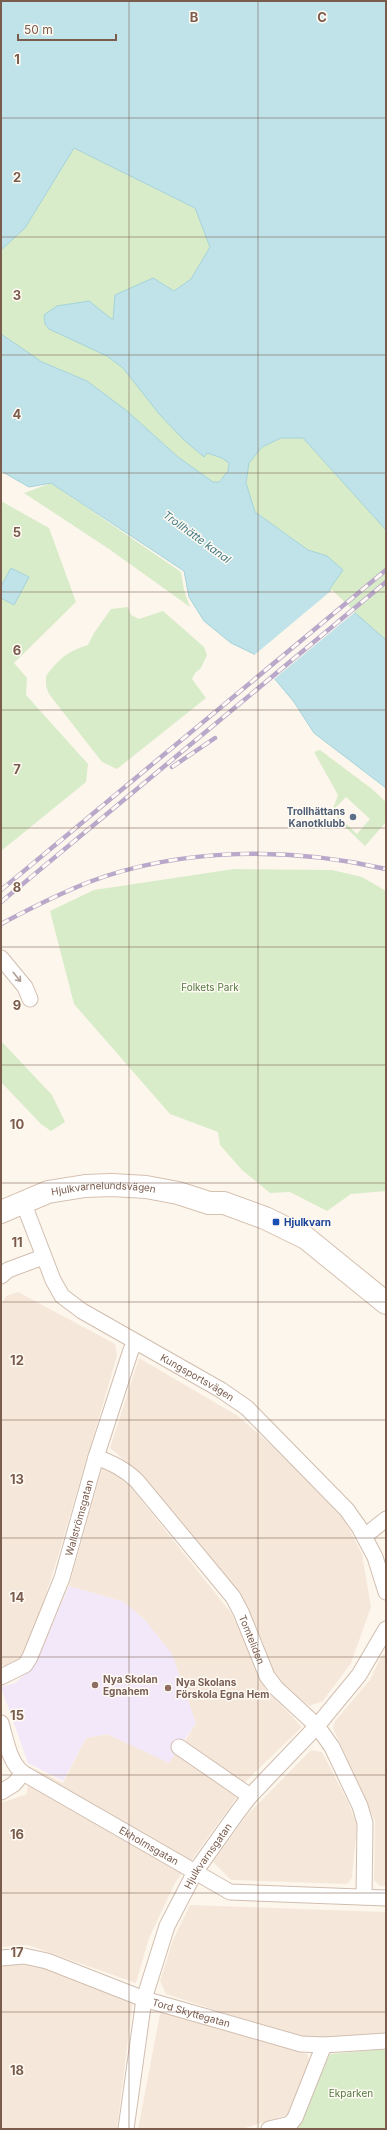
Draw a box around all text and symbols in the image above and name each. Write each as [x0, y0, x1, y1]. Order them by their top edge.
text: B [190, 9, 199, 25]
text: C [317, 9, 327, 25]
scale bar [18, 16, 116, 42]
text: 50 m [24, 22, 53, 37]
text: 1 [14, 51, 20, 67]
text: 2 [13, 169, 21, 185]
text: 3 [13, 287, 21, 303]
text: 4 [13, 406, 22, 422]
water label: Trollhätte kanal [160, 508, 234, 566]
text: 5 [13, 524, 21, 540]
text: 6 [13, 642, 21, 658]
text: 7 [13, 761, 21, 777]
place label: Trollhättans Kanotklubb [287, 805, 345, 829]
marker: Trollhättans Kanotklubb [348, 812, 358, 822]
text: 8 [13, 879, 21, 895]
one-way arrow [13, 972, 22, 983]
park label: Folkets Park [181, 981, 239, 993]
text: 9 [13, 997, 21, 1013]
text: 10 [10, 1116, 24, 1132]
street label: Hjulkvarnelundsvägen [50, 1179, 157, 1197]
place label: Hjulkvarn [284, 1216, 331, 1228]
marker: Hjulkvarn [271, 1217, 281, 1227]
text: 11 [11, 1234, 23, 1250]
street label: Kungsportsvägen [159, 1351, 237, 1403]
text: 12 [10, 1352, 24, 1368]
text: 13 [10, 1471, 24, 1487]
street label: Wallströmsgatan [62, 1478, 95, 1557]
text: 14 [10, 1589, 24, 1605]
street label: Tomteliden [237, 1613, 268, 1666]
place label: Nya Skolan Egnahem [103, 1673, 158, 1698]
place label: Nya Skolans Förskola Egna Hem [176, 1676, 269, 1701]
marker: Nya Skolan Egnahem [90, 1680, 100, 1690]
marker: Nya Skolans Förskola Egna Hem [163, 1683, 173, 1693]
text: 15 [10, 1707, 24, 1723]
street label: Hjulkvarnsgatan [181, 1821, 234, 1891]
street label: Ekholmsgatan [117, 1824, 181, 1867]
text: 16 [10, 1826, 24, 1842]
text: 17 [10, 1944, 24, 1960]
street label: Tord Skyttegatan [151, 1996, 232, 2029]
text: 18 [10, 2062, 24, 2078]
park label: Ekparken [329, 2087, 373, 2099]

